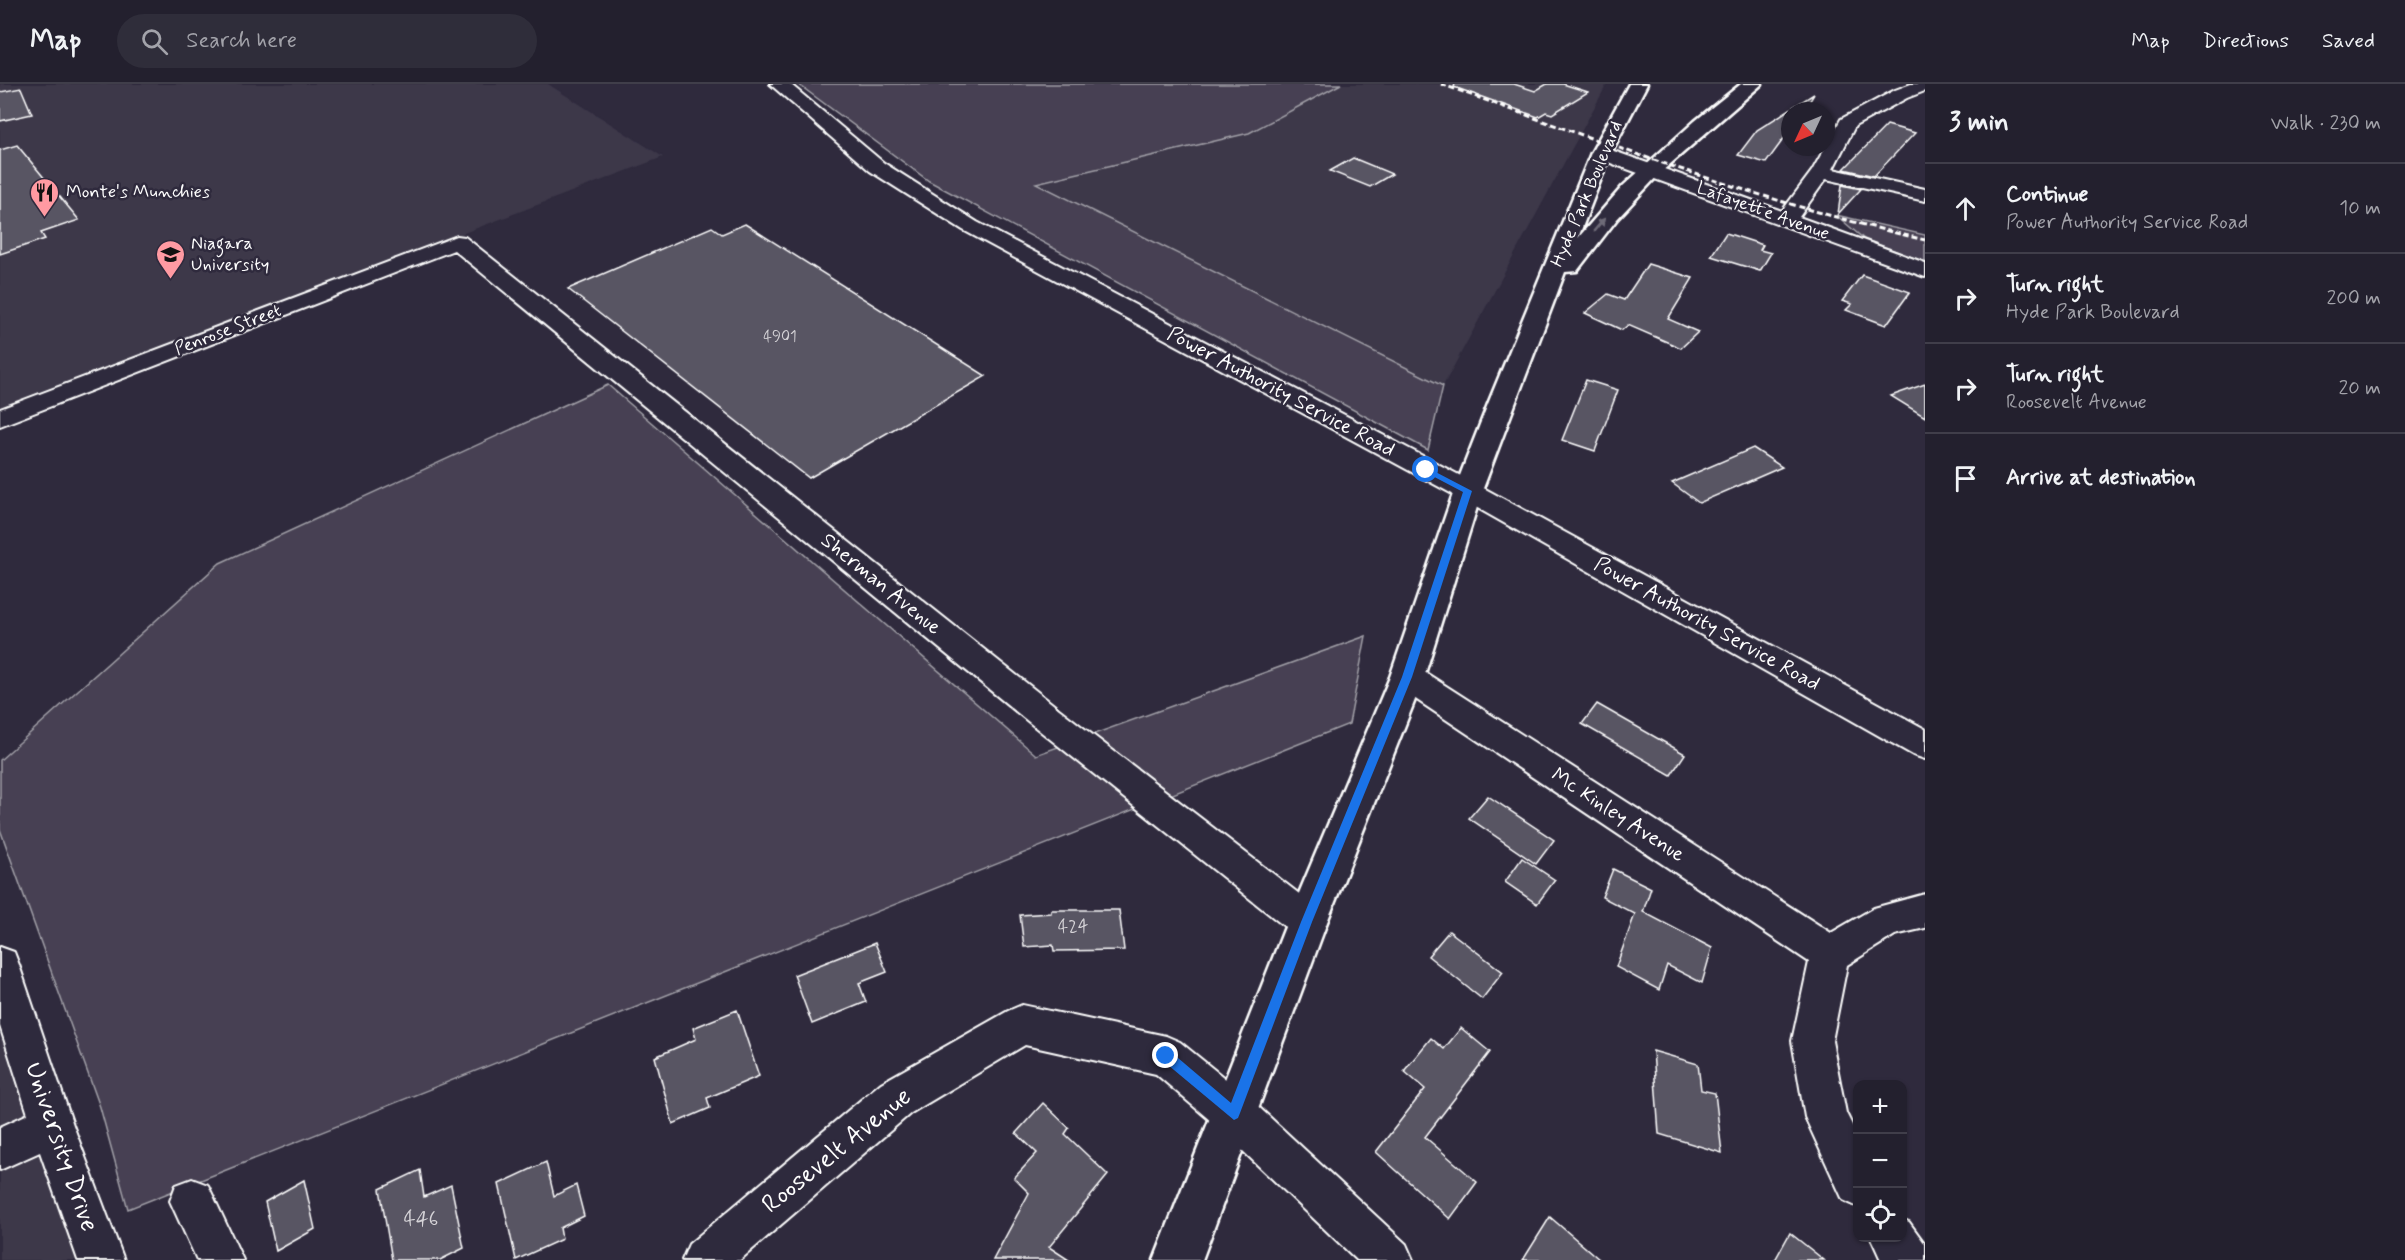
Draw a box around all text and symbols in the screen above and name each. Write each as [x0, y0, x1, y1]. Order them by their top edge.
search box [117, 14, 537, 68]
text: Map [30, 23, 81, 60]
icon: search [138, 25, 171, 58]
text: Search here [186, 27, 297, 55]
text: Map [2131, 27, 2170, 55]
text: Directions [2203, 27, 2289, 55]
text: Saved [2322, 27, 2375, 55]
north arrow [1781, 102, 1835, 156]
text: 3 min [1949, 106, 2009, 140]
text: Walk · 230 m [2271, 110, 2381, 137]
street label: Hyde Park Boulevard [1545, 117, 1629, 271]
restaurant icon: Monte's Munchies [29, 176, 61, 218]
street label: Lafayette Avenue [1693, 176, 1833, 246]
place label: Monte's Munchies [66, 180, 210, 204]
text: Continue [2006, 181, 2088, 209]
icon: ahead [1949, 192, 1982, 225]
text: 10 m [2339, 195, 2381, 222]
text: Power Authority Service Road [2006, 209, 2248, 236]
one-way arrow [1592, 218, 1605, 233]
place label: Niagara University [191, 232, 269, 277]
school or university icon: Niagara University [154, 238, 186, 280]
text: Turn right [2006, 271, 2104, 299]
icon: right [1949, 282, 1982, 315]
text: 200 m [2326, 285, 2381, 312]
street label: Penrose Street [171, 299, 285, 361]
text: Hyde Park Boulevard [2006, 299, 2180, 326]
street label: Power Authority Service Road [1162, 320, 1400, 464]
house number: 4901 [763, 327, 797, 347]
text: Turn right [2006, 361, 2104, 389]
icon: right [1949, 372, 1982, 405]
text: 20 m [2338, 375, 2381, 402]
text: Roosevelt Avenue [2006, 389, 2147, 416]
route start [1412, 456, 1438, 482]
icon: arrive [1949, 462, 1982, 495]
text: Arrive at destination [2006, 464, 2196, 492]
street label: Sherman Avenue [815, 527, 947, 641]
street label: Power Authority Service Road [1589, 550, 1825, 698]
street label: Mc Kinley Avenue [1546, 761, 1690, 869]
house number: 424 [1058, 915, 1089, 939]
route end [1152, 1042, 1178, 1068]
street label: University Drive [16, 1058, 106, 1236]
street label: Roosevelt Avenue [755, 1080, 919, 1222]
map controls [1853, 1080, 1907, 1242]
button: + [1853, 1080, 1907, 1134]
button: − [1853, 1134, 1907, 1188]
button: locate [1853, 1188, 1907, 1242]
house number: 446 [404, 1205, 438, 1233]

